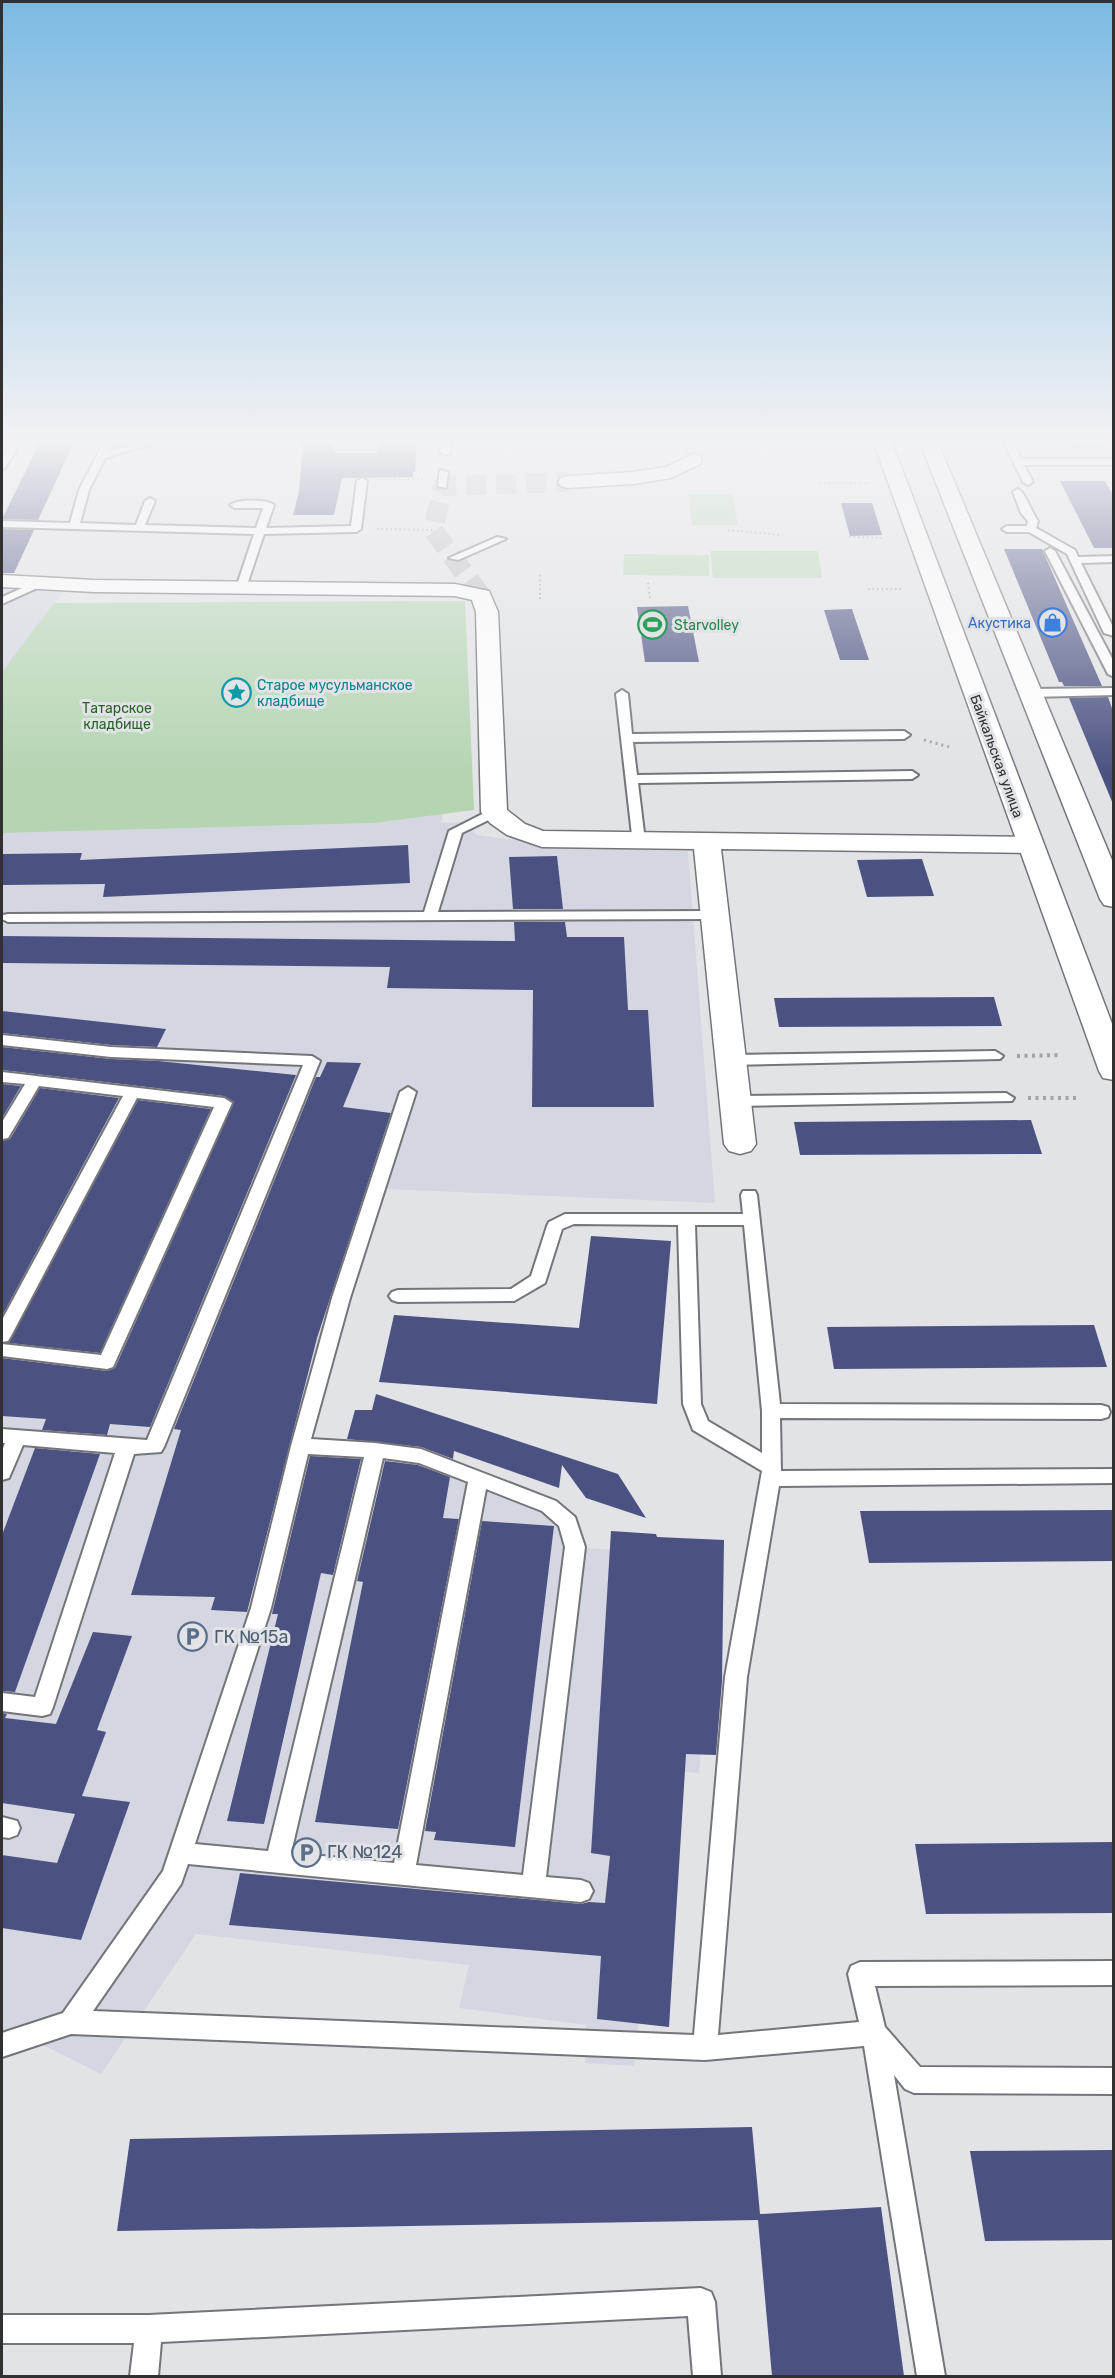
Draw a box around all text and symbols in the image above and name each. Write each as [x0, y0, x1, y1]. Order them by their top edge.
shop icon: Акустика [1036, 607, 1068, 639]
sports icon: Starvolley [637, 609, 669, 641]
place label: Акустика [968, 615, 1031, 632]
place label: Starvolley [674, 617, 739, 634]
place icon: Старое мусульманское кладбище [220, 677, 252, 709]
place label: Старое мусульманское кладбище [257, 677, 413, 710]
street label: Байкальская улица [966, 692, 1027, 820]
park label: Татарское кладбище [82, 700, 152, 733]
parking icon: ГК №15а [177, 1621, 209, 1653]
place label: ГК №15а [214, 1626, 289, 1648]
parking icon: ГК №124 [290, 1836, 322, 1868]
place label: ГК №124 [327, 1841, 402, 1863]

